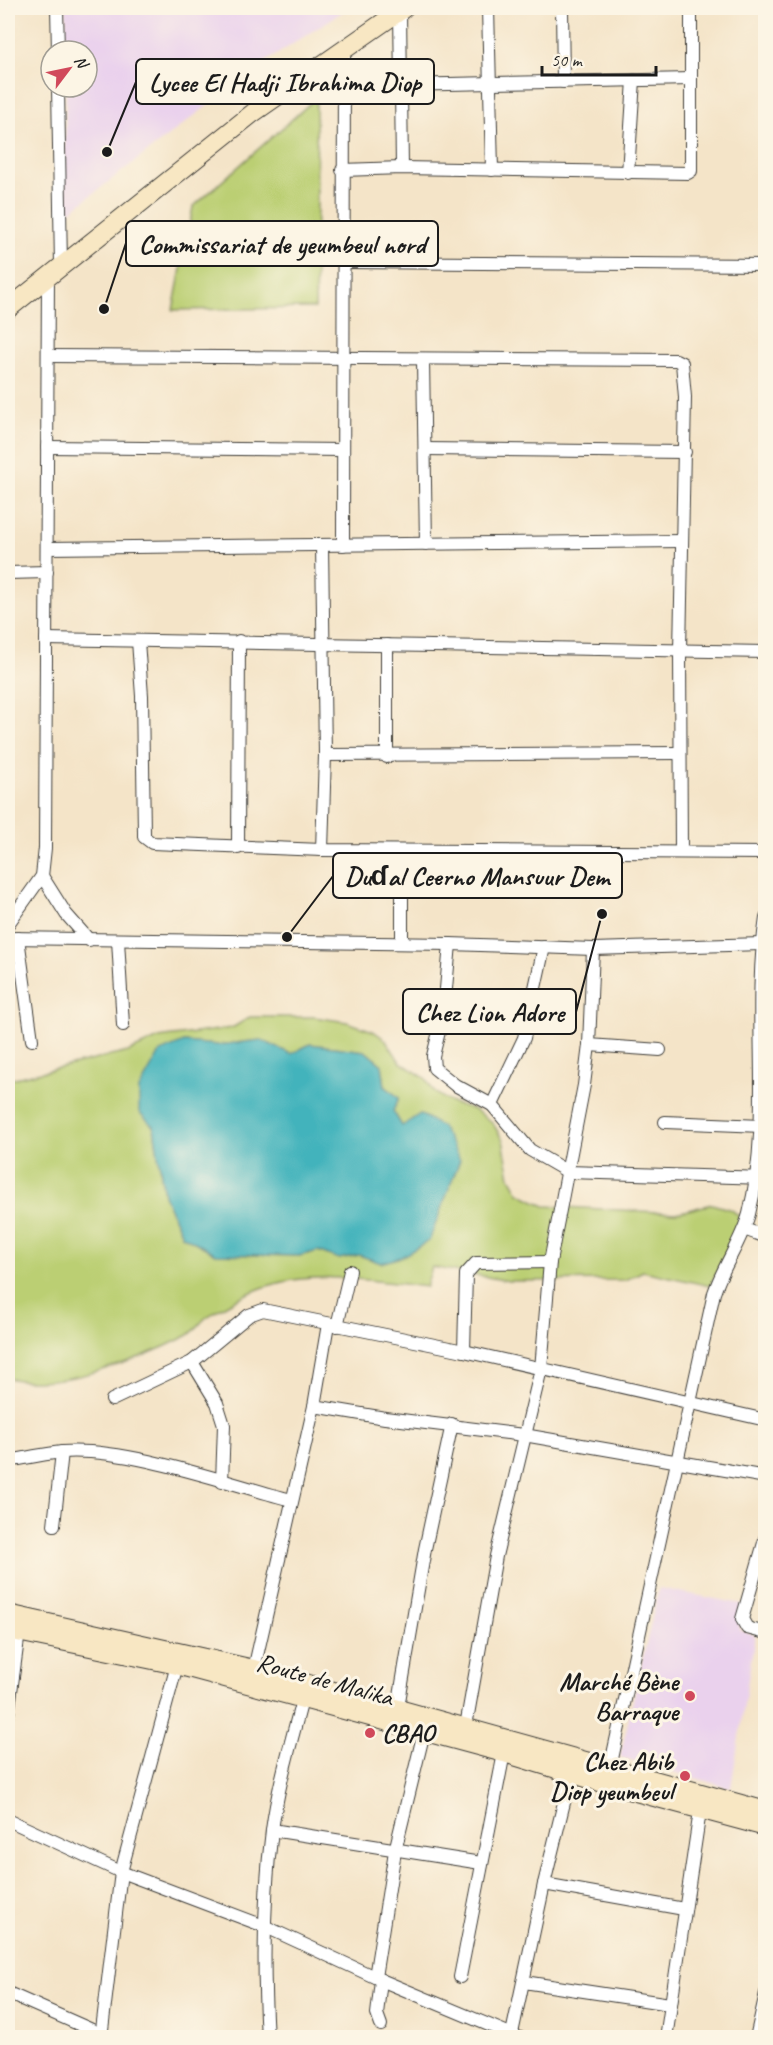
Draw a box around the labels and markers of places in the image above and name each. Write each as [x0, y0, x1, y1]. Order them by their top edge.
callout: Lycee El Hadji Ibrahima Diop [136, 59, 434, 104]
callout: Commissariat de yeumbeul nord [126, 221, 438, 266]
callout: Duɗal Ceerno Mansuur Dem [333, 853, 622, 898]
callout: Chez Lion Adore [403, 989, 576, 1034]
place label: Marché Bène Barraque [559, 1665, 680, 1728]
marker: Marché Bène Barraque [683, 1689, 697, 1703]
place label: CBAO [382, 1717, 437, 1750]
marker: CBAO [363, 1726, 377, 1740]
place label: Chez Abib Diop yeumbeul [550, 1745, 677, 1808]
marker: Chez Abib Diop yeumbeul [678, 1769, 692, 1783]

